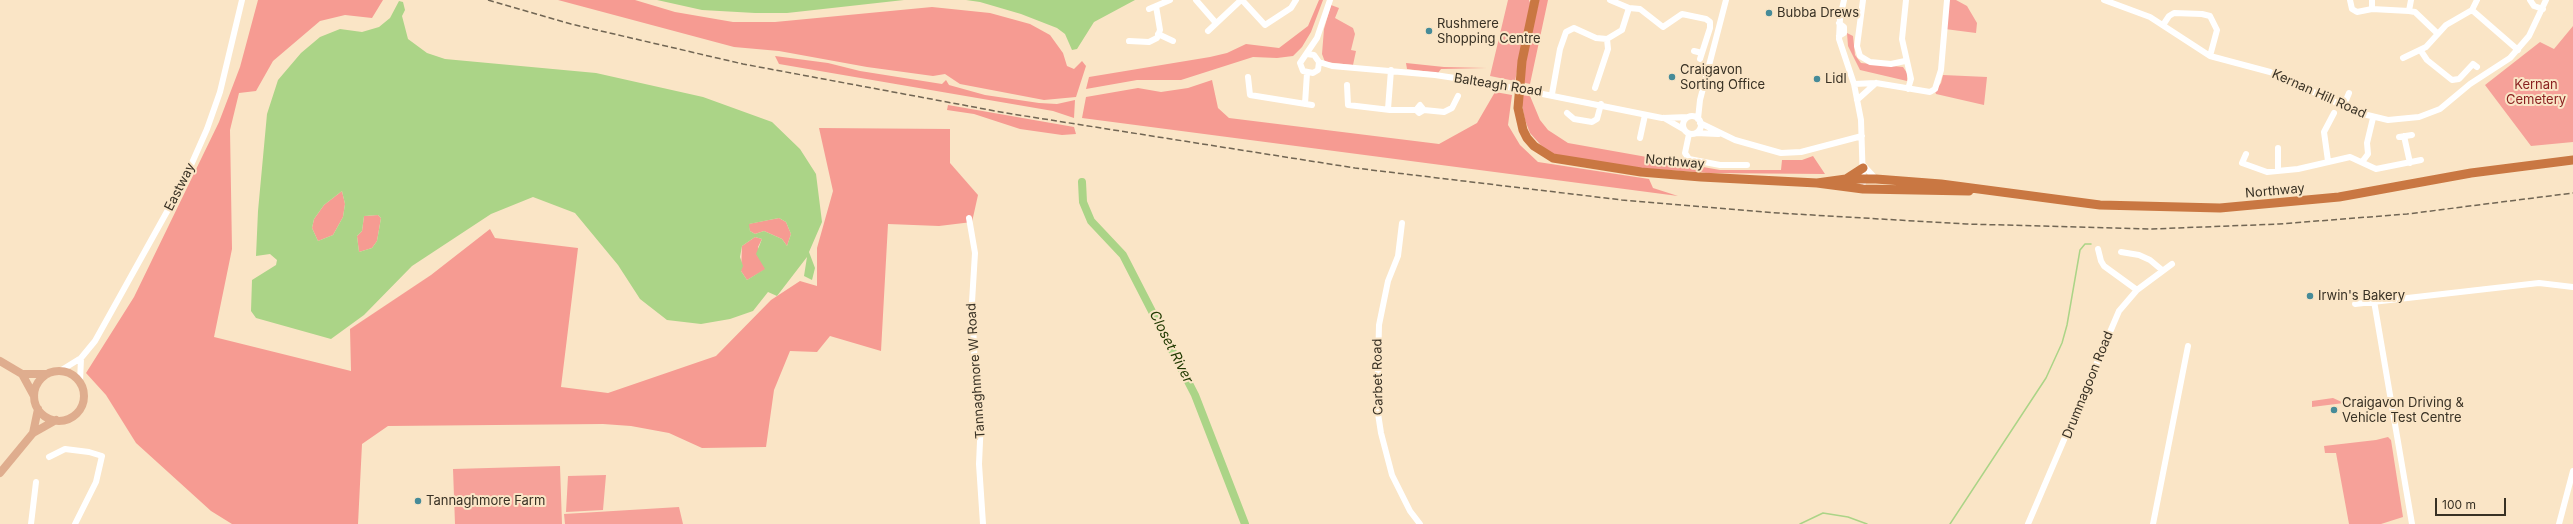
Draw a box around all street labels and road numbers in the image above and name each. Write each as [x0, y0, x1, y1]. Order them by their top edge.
street label: Kernan Hill Road [2270, 66, 2368, 122]
street label: Balteagh Road [1453, 70, 1543, 100]
street label: Northway [1645, 152, 1705, 172]
street label: Eastway [161, 161, 199, 213]
street label: Northway [2245, 181, 2305, 201]
street label: Tannaghmore W Road [963, 303, 989, 439]
street label: Drumnagoon Road [2059, 329, 2117, 441]
street label: Carbet Road [1370, 339, 1386, 415]

